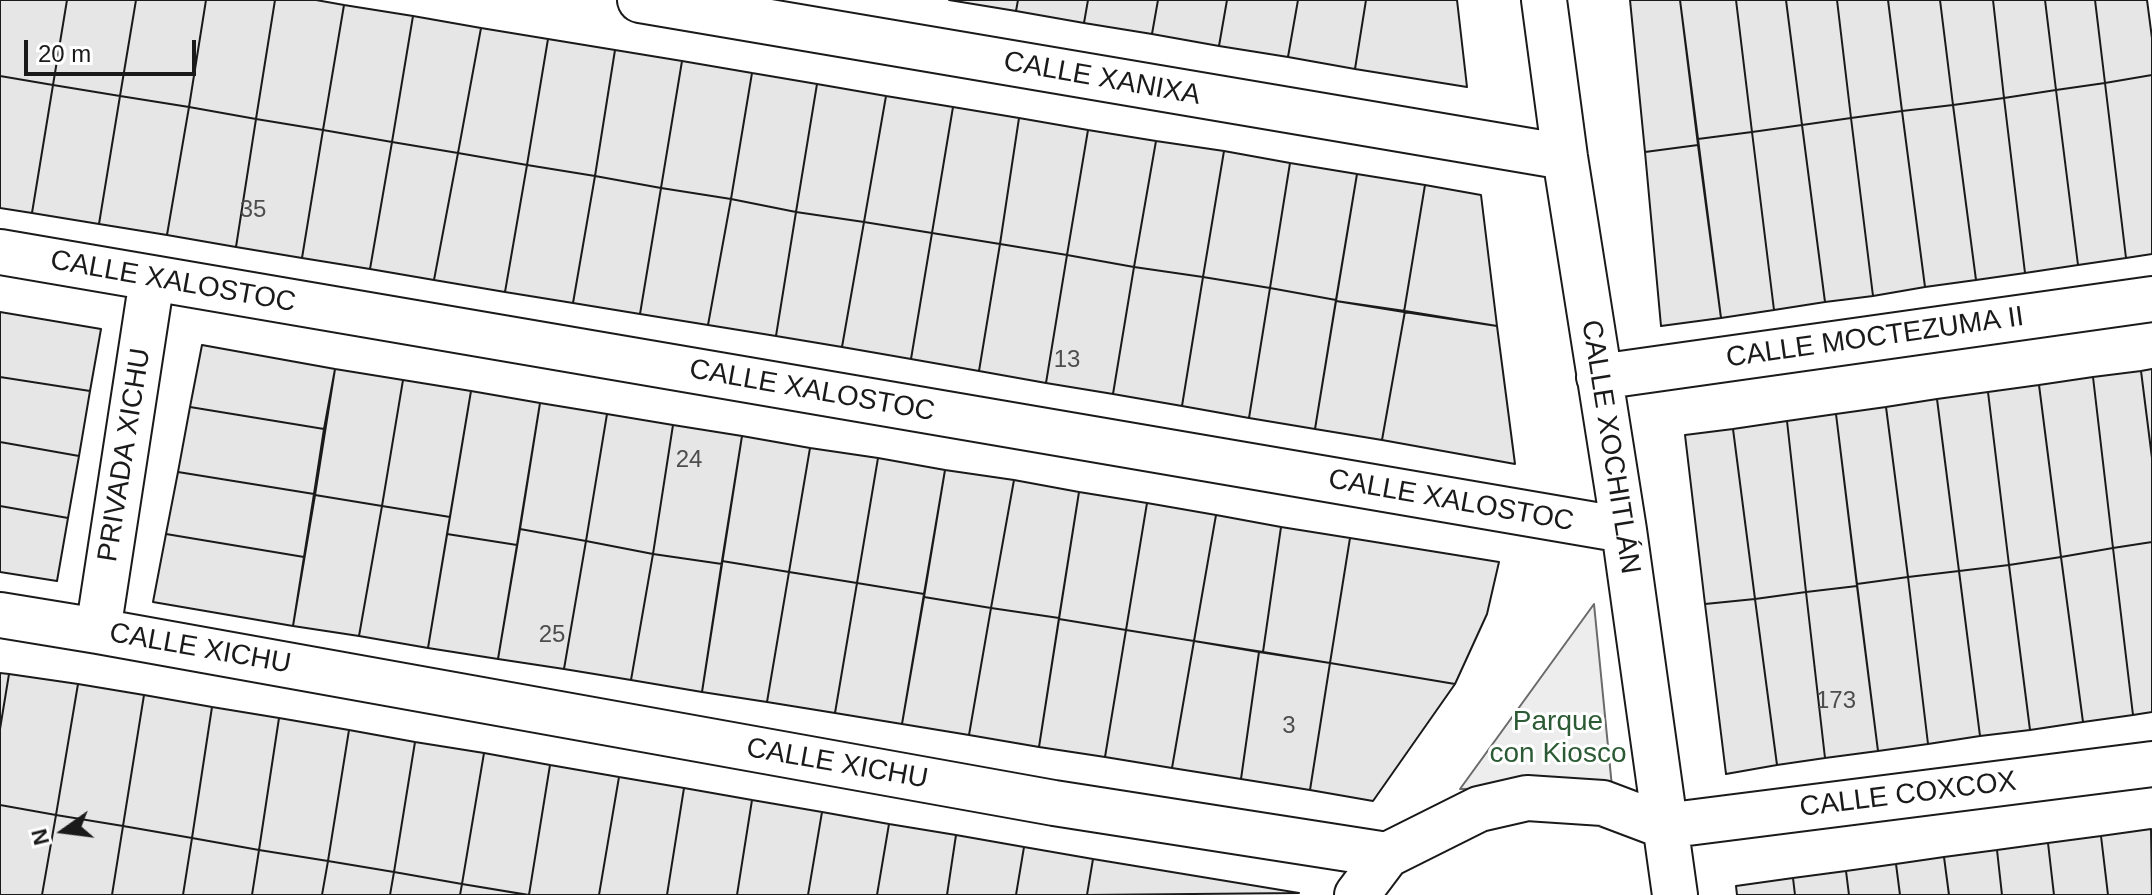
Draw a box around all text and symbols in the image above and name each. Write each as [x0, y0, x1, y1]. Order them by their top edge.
scale bar [28, 24, 200, 74]
text: 20 m [38, 40, 91, 67]
street label: CALLE XANIXA [1001, 45, 1203, 113]
house number: 35 [240, 196, 266, 224]
street label: CALLE XALOSTOC [48, 244, 298, 320]
street label: CALLE MOCTEZUMA II [1724, 300, 2026, 376]
street label: CALLE XOCHITLÁN [1573, 318, 1647, 576]
street label: PRIVADA XICHU [92, 346, 158, 564]
house number: 13 [1054, 346, 1080, 374]
street label: CALLE XALOSTOC [687, 353, 937, 429]
house number: 24 [676, 446, 702, 474]
street label: CALLE XALOSTOC [1326, 463, 1576, 539]
street label: CALLE XICHU [107, 617, 293, 681]
house number: 25 [539, 621, 565, 649]
house number: 173 [1816, 687, 1856, 715]
park label: Parque con Kiosco [1490, 705, 1626, 771]
house number: 3 [1282, 712, 1296, 740]
street label: CALLE XICHU [744, 732, 930, 796]
street label: CALLE COXCOX [1798, 765, 2018, 825]
north arrow [24, 791, 104, 871]
text: N [26, 826, 54, 848]

